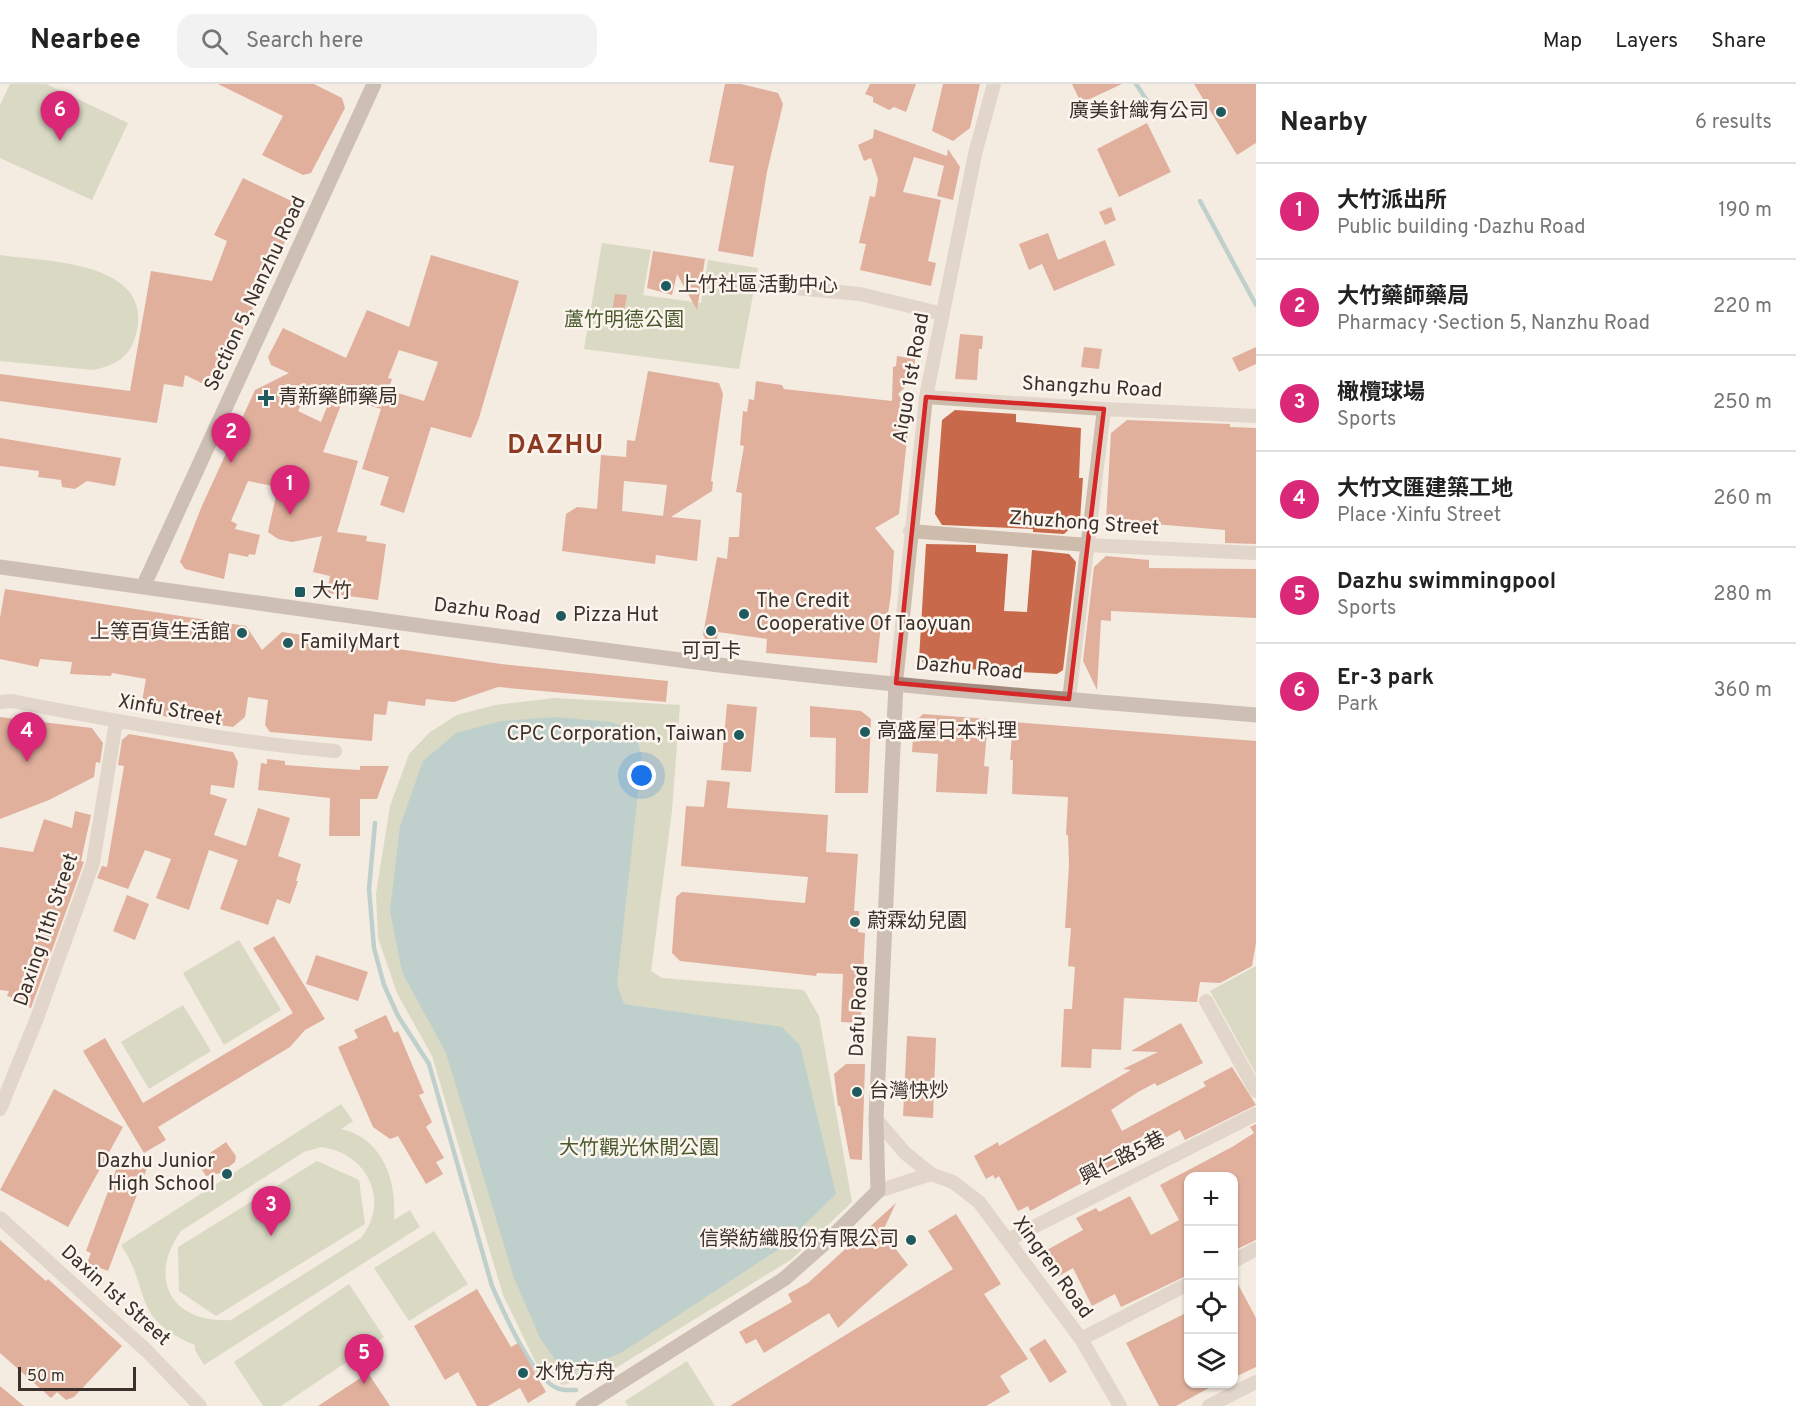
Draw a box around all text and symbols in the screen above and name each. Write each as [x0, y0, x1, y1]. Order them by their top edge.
search box [177, 14, 597, 68]
text: Nearbee [30, 23, 141, 59]
icon: search [198, 25, 231, 58]
text: Search here [246, 28, 363, 55]
text: Map [1543, 28, 1582, 55]
text: Layers [1615, 28, 1678, 55]
text: Share [1711, 28, 1766, 55]
pin: 6 [40, 92, 80, 141]
place label: 廣美針織有公司 [1069, 99, 1209, 125]
marker: 廣美針織有公司 [1214, 105, 1228, 119]
text: Nearby [1280, 107, 1368, 140]
text: 6 results [1695, 110, 1772, 136]
text: 大竹派出所 [1337, 188, 1447, 215]
street label: Section 5, Nanzhu Road [199, 192, 313, 396]
text: 1 [1296, 198, 1304, 224]
text: 190 m [1718, 198, 1772, 224]
text: Public building · Dazhu Road [1337, 215, 1586, 241]
place label: 上竹社區活動中心 [678, 273, 838, 299]
marker: 上竹社區活動中心 [659, 279, 673, 293]
text: 大竹藥師藥局 [1337, 284, 1469, 311]
text: 2 [1293, 294, 1306, 320]
text: 220 m [1713, 294, 1772, 320]
park label: 蘆竹明德公園 [564, 308, 684, 334]
street label: Aiguo 1st Road [888, 311, 936, 445]
text: Pharmacy · Section 5, Nanzhu Road [1337, 311, 1650, 337]
street label: Shangzhu Road [1021, 371, 1163, 405]
text: 橄欖球場 [1337, 380, 1425, 407]
place label: 青新藥師藥局 [278, 385, 398, 411]
text: 3 [1294, 390, 1306, 416]
text: 250 m [1713, 390, 1772, 416]
marker: 青新藥師藥局 [259, 391, 273, 405]
text: Sports [1337, 407, 1397, 433]
pin: 2 [212, 414, 250, 463]
district label: DAZHU [507, 430, 605, 463]
pin: 1 [270, 466, 310, 515]
text: 大竹文匯建築工地 [1337, 476, 1513, 503]
text: 4 [1293, 486, 1306, 512]
text: 260 m [1713, 486, 1772, 512]
text: Place · Xinfu Street [1337, 503, 1501, 529]
street label: Zhuzhong Street [1008, 506, 1160, 542]
text: Dazhu swimmingpool [1337, 569, 1556, 596]
place label: 大竹 [312, 579, 352, 605]
text: 5 [1293, 582, 1306, 608]
text: 280 m [1713, 582, 1772, 608]
marker: 大竹 [293, 585, 307, 599]
place label: The Credit Cooperative Of Taoyuan [756, 589, 971, 638]
street label: Dazhu Road [432, 593, 542, 631]
text: Sports [1337, 596, 1397, 622]
place label: Pizza Hut [573, 603, 659, 629]
marker: The Credit Cooperative Of Taoyuan [737, 607, 751, 621]
marker: Pizza Hut [554, 609, 568, 623]
place label: 上等百貨生活館 [90, 620, 230, 646]
marker: 可可卡 [704, 624, 718, 638]
marker: 上等百貨生活館 [235, 626, 249, 640]
place label: FamilyMart [300, 630, 400, 656]
marker: FamilyMart [281, 636, 295, 650]
place label: 可可卡 [681, 639, 741, 665]
street label: Dazhu Road [914, 651, 1024, 687]
text: Er-3 park [1337, 665, 1434, 692]
text: 6 [1293, 678, 1306, 704]
text: 360 m [1714, 678, 1772, 704]
street label: Xinfu Street [116, 689, 224, 733]
text: Park [1337, 692, 1378, 718]
pin: 4 [8, 712, 46, 762]
place label: 高盛屋日本料理 [877, 719, 1017, 745]
place label: CPC Corporation, Taiwan [507, 722, 727, 748]
marker: 高盛屋日本料理 [858, 725, 872, 739]
marker: CPC Corporation, Taiwan [732, 728, 746, 742]
your location [627, 761, 656, 790]
street label: Daxing 11th Street [9, 850, 85, 1010]
place label: 蔚霖幼兒園 [867, 909, 967, 935]
marker: 蔚霖幼兒園 [848, 915, 862, 929]
street label: Dafu Road [845, 964, 875, 1058]
place label: 台灣快炒 [869, 1079, 949, 1105]
marker: 台灣快炒 [850, 1085, 864, 1099]
street label: 興仁路5巷 [1076, 1126, 1170, 1192]
park label: 大竹觀光休閒公園 [559, 1136, 719, 1162]
place label: Dazhu Junior High School [96, 1149, 215, 1198]
marker: Dazhu Junior High School [220, 1167, 234, 1181]
map controls [1184, 1172, 1238, 1388]
button: + [1184, 1172, 1238, 1226]
pin: 3 [252, 1186, 290, 1236]
street label: Xingren Road [1006, 1212, 1098, 1324]
button: − [1184, 1226, 1238, 1280]
place label: 信榮紡織股份有限公司 [699, 1227, 899, 1253]
marker: 信榮紡織股份有限公司 [904, 1233, 918, 1247]
street label: Daxin 1st Street [55, 1240, 175, 1352]
button: locate [1184, 1280, 1238, 1334]
pin: 5 [344, 1334, 384, 1384]
button: layers [1184, 1334, 1238, 1388]
place label: 水悅方舟 [535, 1360, 615, 1386]
scale bar [18, 1364, 136, 1392]
marker: 水悅方舟 [516, 1366, 530, 1380]
text: 50 m [27, 1367, 65, 1387]

